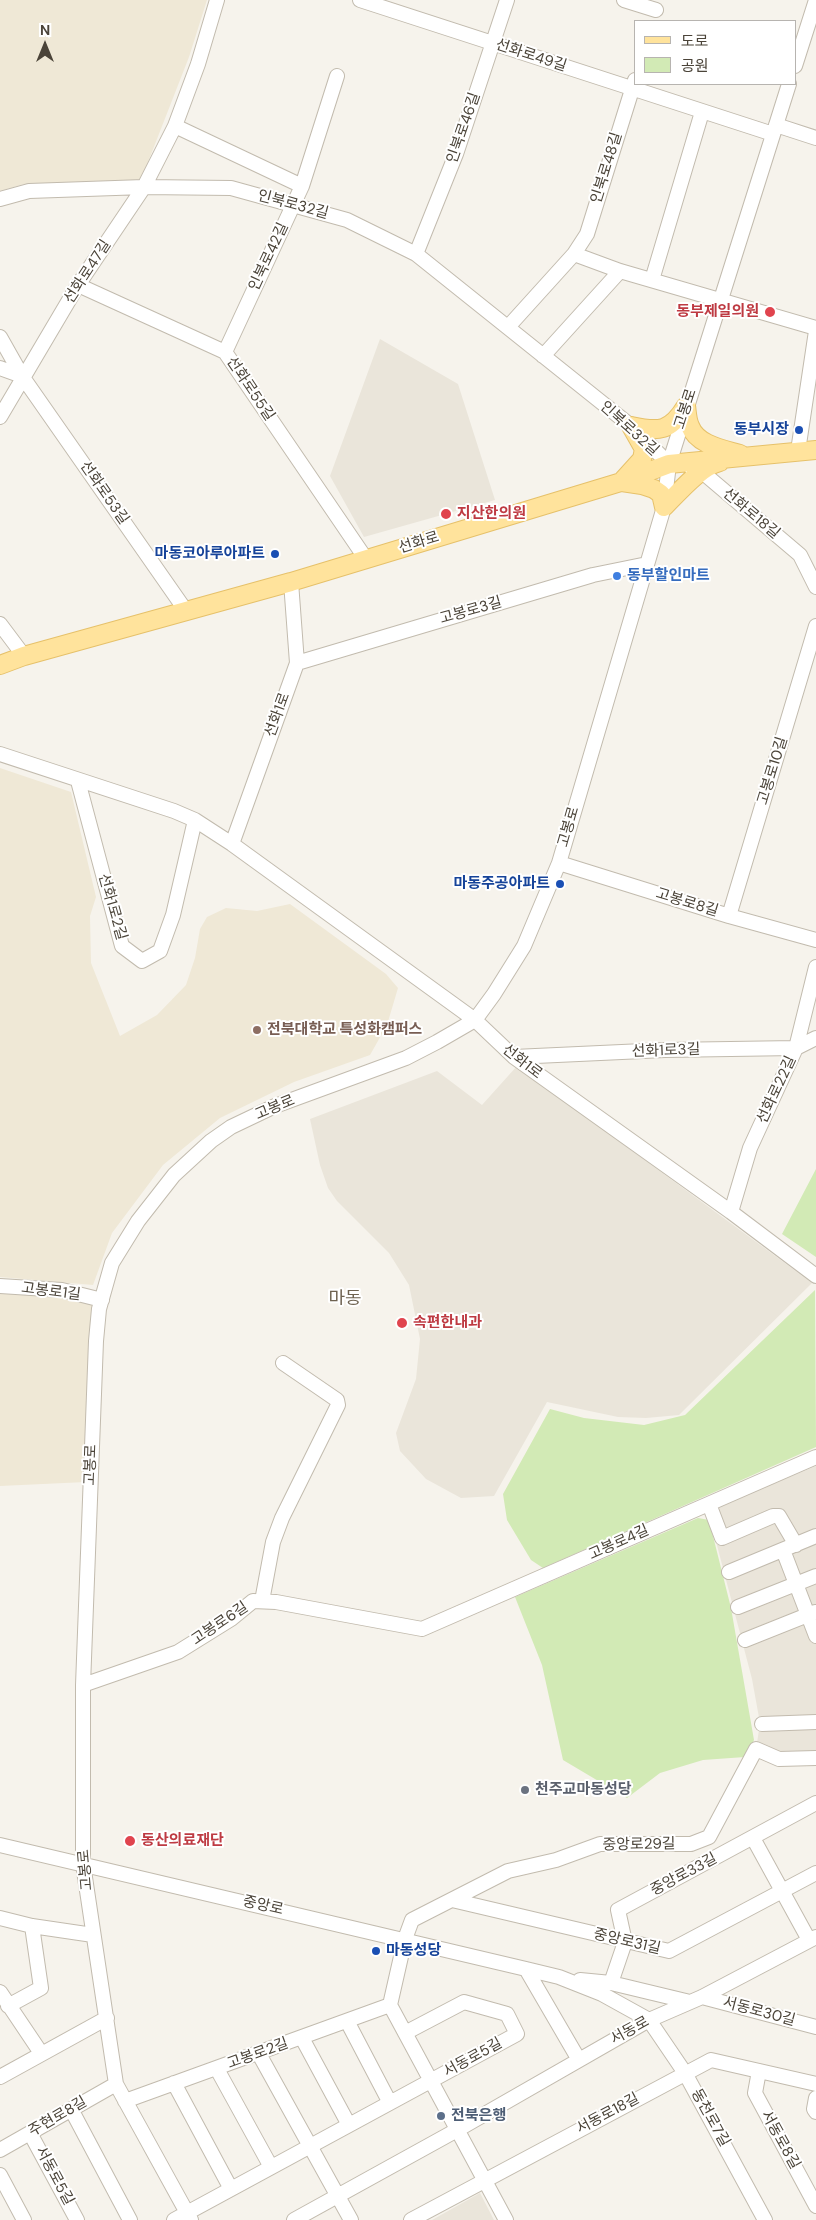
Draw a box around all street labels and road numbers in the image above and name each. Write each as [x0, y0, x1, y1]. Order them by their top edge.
street label: 선화로49길 [493, 36, 569, 76]
street label: 인북로46길 [443, 90, 485, 166]
street label: 인북로48길 [588, 130, 626, 206]
street label: 인북로32길 [256, 187, 330, 223]
street label: 인북로42길 [245, 220, 293, 294]
street label: 선화로47길 [61, 237, 115, 307]
street label: 선화로55길 [222, 354, 278, 424]
street label: 고봉로 [671, 387, 701, 431]
street label: 인북로32길 [596, 398, 662, 460]
street label: 선화로53길 [76, 458, 132, 528]
street label: 선화로18길 [719, 485, 783, 543]
street label: 선화로 [397, 528, 441, 558]
street label: 고봉로3길 [438, 594, 504, 628]
street label: 선화1로 [262, 690, 294, 740]
street label: 고봉로10길 [754, 735, 792, 807]
street label: 고봉로 [555, 805, 583, 849]
street label: 선화1로2길 [94, 872, 130, 942]
street label: 고봉로8길 [654, 885, 720, 921]
street label: 선화1로 [498, 1041, 546, 1083]
street label: 선화1로3길 [631, 1041, 701, 1061]
street label: 선화로22길 [754, 1053, 800, 1127]
street label: 고봉로 [252, 1092, 298, 1124]
street label: 고봉로1길 [20, 1279, 82, 1305]
street label: 고봉로 [81, 1444, 101, 1486]
street label: 고봉로4길 [586, 1522, 652, 1564]
street label: 고봉로6길 [188, 1598, 252, 1650]
street label: 중앙로29길 [602, 1835, 676, 1855]
street label: 고봉로 [75, 1849, 97, 1891]
street label: 중앙로33길 [648, 1850, 720, 1900]
street label: 중앙로 [241, 1893, 285, 1919]
street label: 중앙로31길 [592, 1926, 662, 1958]
street label: 서동로30길 [721, 1994, 797, 2030]
street label: 서동로 [608, 2013, 652, 2049]
street label: 고봉로2길 [225, 2035, 291, 2073]
street label: 서동로5길 [440, 2035, 506, 2081]
street label: 동천로7길 [687, 2086, 733, 2150]
street label: 서동로18길 [573, 2090, 643, 2138]
street label: 주현로8길 [26, 2093, 90, 2141]
street label: 서동로8길 [757, 2108, 803, 2172]
street label: 서동로5길 [31, 2143, 77, 2209]

